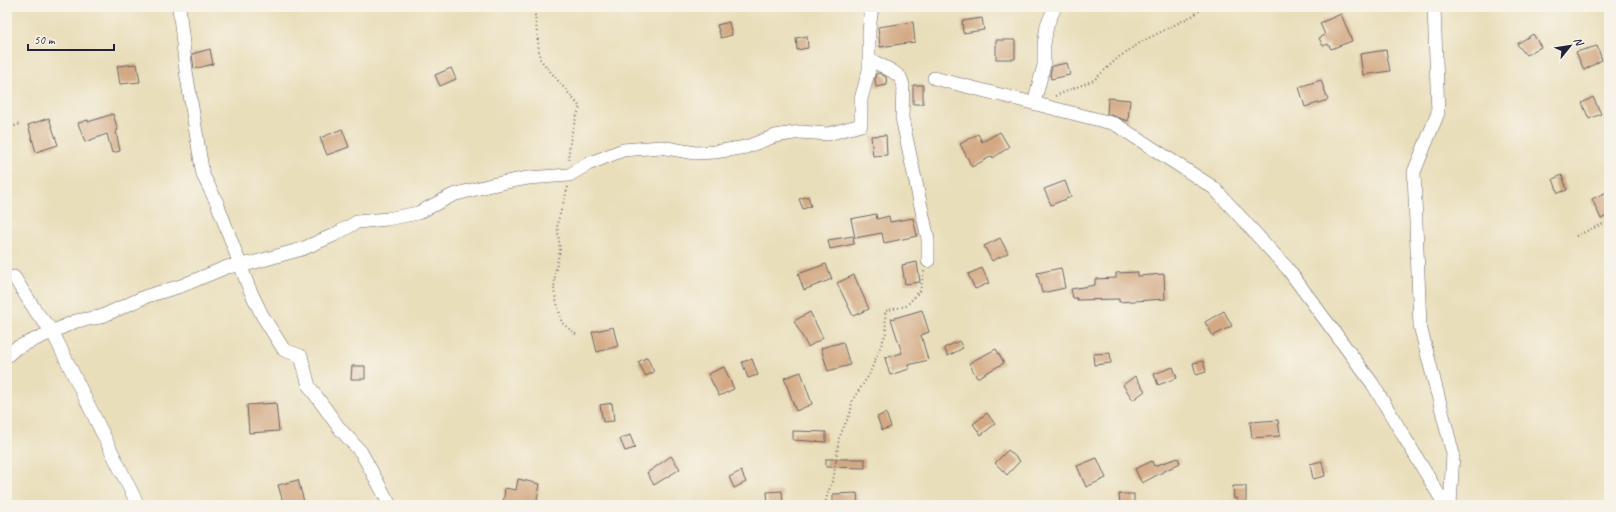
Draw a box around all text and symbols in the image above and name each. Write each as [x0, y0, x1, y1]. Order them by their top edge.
scale bar [28, 26, 114, 52]
north arrow [1550, 26, 1590, 66]
text: 50 m [34, 32, 56, 48]
text: N [1571, 35, 1588, 49]

